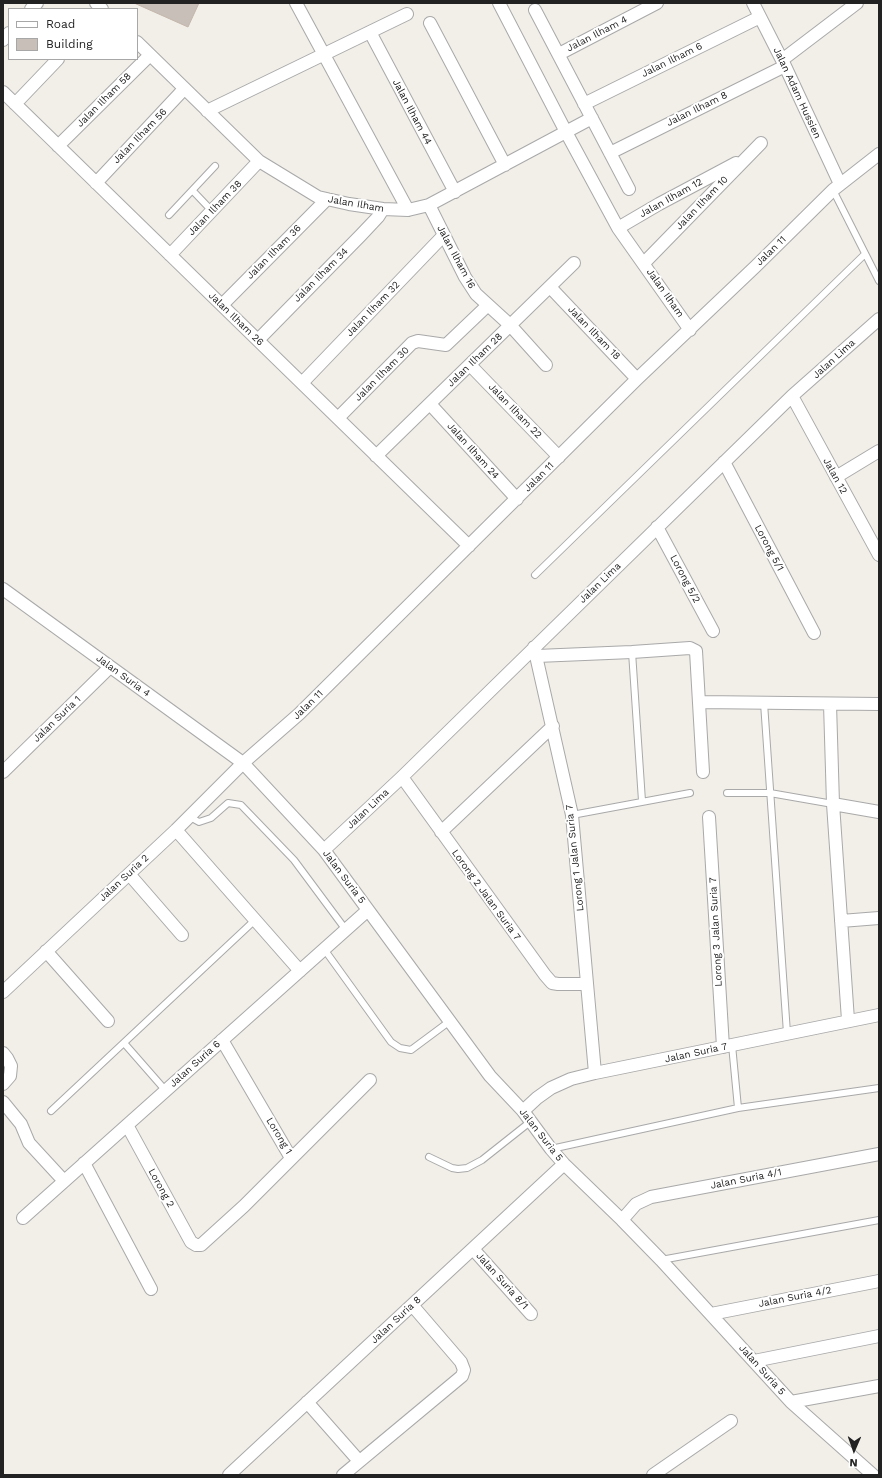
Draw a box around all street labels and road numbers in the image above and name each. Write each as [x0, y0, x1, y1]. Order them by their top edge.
street label: Jalan Ilham 4 [565, 14, 629, 54]
street label: Jalan Ilham 6 [640, 40, 704, 80]
street label: Jalan Adam Hussien [771, 45, 823, 141]
street label: Jalan Ilham 58 [74, 70, 134, 130]
street label: Jalan Ilham 44 [390, 77, 434, 147]
street label: Jalan Ilham 8 [665, 89, 729, 129]
street label: Jalan Ilham 56 [111, 106, 169, 166]
street label: Jalan Ilham 10 [673, 174, 731, 232]
street label: Jalan Ilham 12 [638, 176, 704, 220]
street label: Jalan Ilham 38 [186, 178, 244, 238]
street label: Jalan Ilham [327, 193, 385, 215]
street label: Jalan Ilham 36 [244, 222, 304, 282]
street label: Jalan Ilham 16 [434, 223, 478, 291]
street label: Jalan 11 [753, 234, 789, 268]
street label: Jalan Ilham 34 [291, 245, 351, 305]
street label: Jalan Ilham [644, 266, 686, 320]
street label: Jalan Ilham 32 [344, 279, 402, 339]
street label: Jalan Ilham 26 [206, 290, 266, 348]
street label: Jalan Ilham 18 [565, 304, 623, 362]
street label: Jalan Ilham 28 [445, 331, 505, 389]
street label: Jalan Lima [810, 337, 858, 381]
street label: Jalan Ilham 30 [352, 344, 412, 404]
street label: Jalan Ilham 22 [486, 381, 544, 441]
street label: Jalan Ilham 24 [445, 420, 501, 482]
street label: Jalan 12 [820, 456, 850, 496]
street label: Jalan 11 [522, 460, 556, 494]
street label: Lorong 5/1 [752, 523, 786, 573]
street label: Lorong 5/2 [667, 553, 703, 605]
street label: Jalan Lima [577, 560, 623, 606]
street label: Jalan Suria 4 [94, 652, 152, 700]
street label: Jalan 11 [290, 688, 326, 722]
street label: Jalan Suria 1 [31, 693, 83, 745]
street label: Jalan Lima [344, 786, 392, 832]
street label: Lorong 1 Jalan Suria 7 [563, 804, 587, 912]
street label: Lorong 2 Jalan Suria 7 [449, 847, 523, 943]
street label: Jalan Suria 5 [320, 848, 368, 906]
street label: Jalan Suria 2 [97, 852, 151, 904]
street label: Lorong 3 Jalan Suria 7 [707, 877, 725, 987]
street label: Jalan Suria 6 [167, 1038, 223, 1090]
street label: Jalan Suria 7 [664, 1041, 728, 1065]
street label: Jalan Suria 5 [517, 1106, 565, 1164]
street label: Lorong 1 [263, 1116, 295, 1156]
street label: Jalan Suria 4/1 [709, 1166, 783, 1192]
street label: Lorong 2 [145, 1167, 177, 1209]
street label: Jalan Suria 8/1 [473, 1250, 531, 1312]
street label: Jalan Suria 4/2 [757, 1284, 833, 1310]
street label: Jalan Suria 8 [369, 1294, 423, 1346]
street label: Jalan Suria 5 [736, 1342, 788, 1398]

